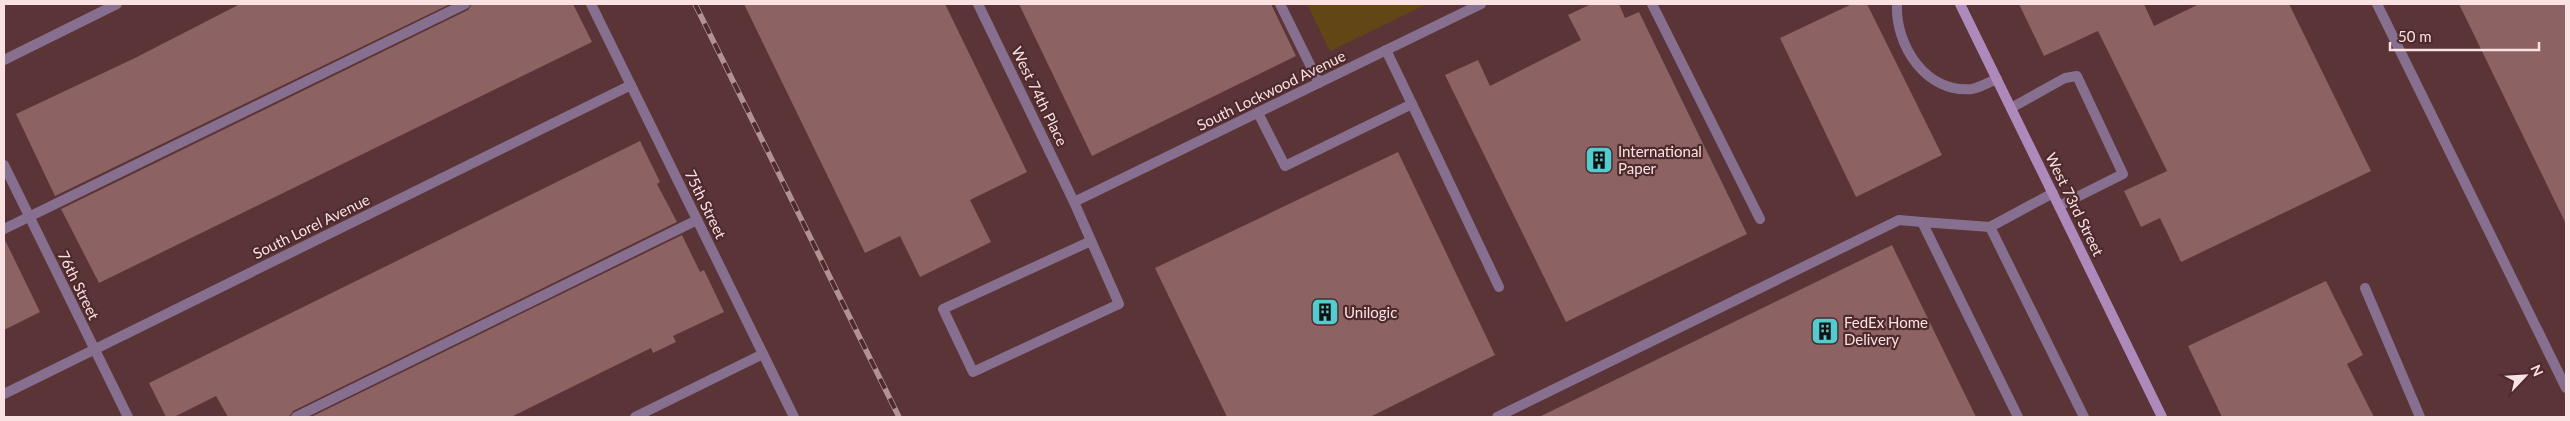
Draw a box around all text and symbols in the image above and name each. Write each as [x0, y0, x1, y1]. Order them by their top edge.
scale bar [2390, 20, 2539, 52]
text: 50 m [2398, 27, 2432, 45]
street label: West 74th Place [1008, 43, 1072, 149]
street label: South Lockwood Avenue [1194, 46, 1348, 134]
place label: International Paper [1618, 142, 1702, 177]
building icon: International Paper [1584, 145, 1614, 175]
street label: West 73rd Street [2042, 149, 2108, 259]
street label: 75th Street [682, 167, 731, 242]
street label: South Lorel Avenue [250, 190, 372, 262]
street label: 76th Street [55, 248, 104, 323]
building icon: Unilogic [1310, 297, 1340, 327]
place label: Unilogic [1344, 303, 1397, 321]
place label: FedEx Home Delivery [1844, 313, 1928, 348]
building icon: FedEx Home Delivery [1810, 316, 1840, 346]
north arrow [2500, 351, 2550, 401]
text: N [2527, 362, 2547, 379]

